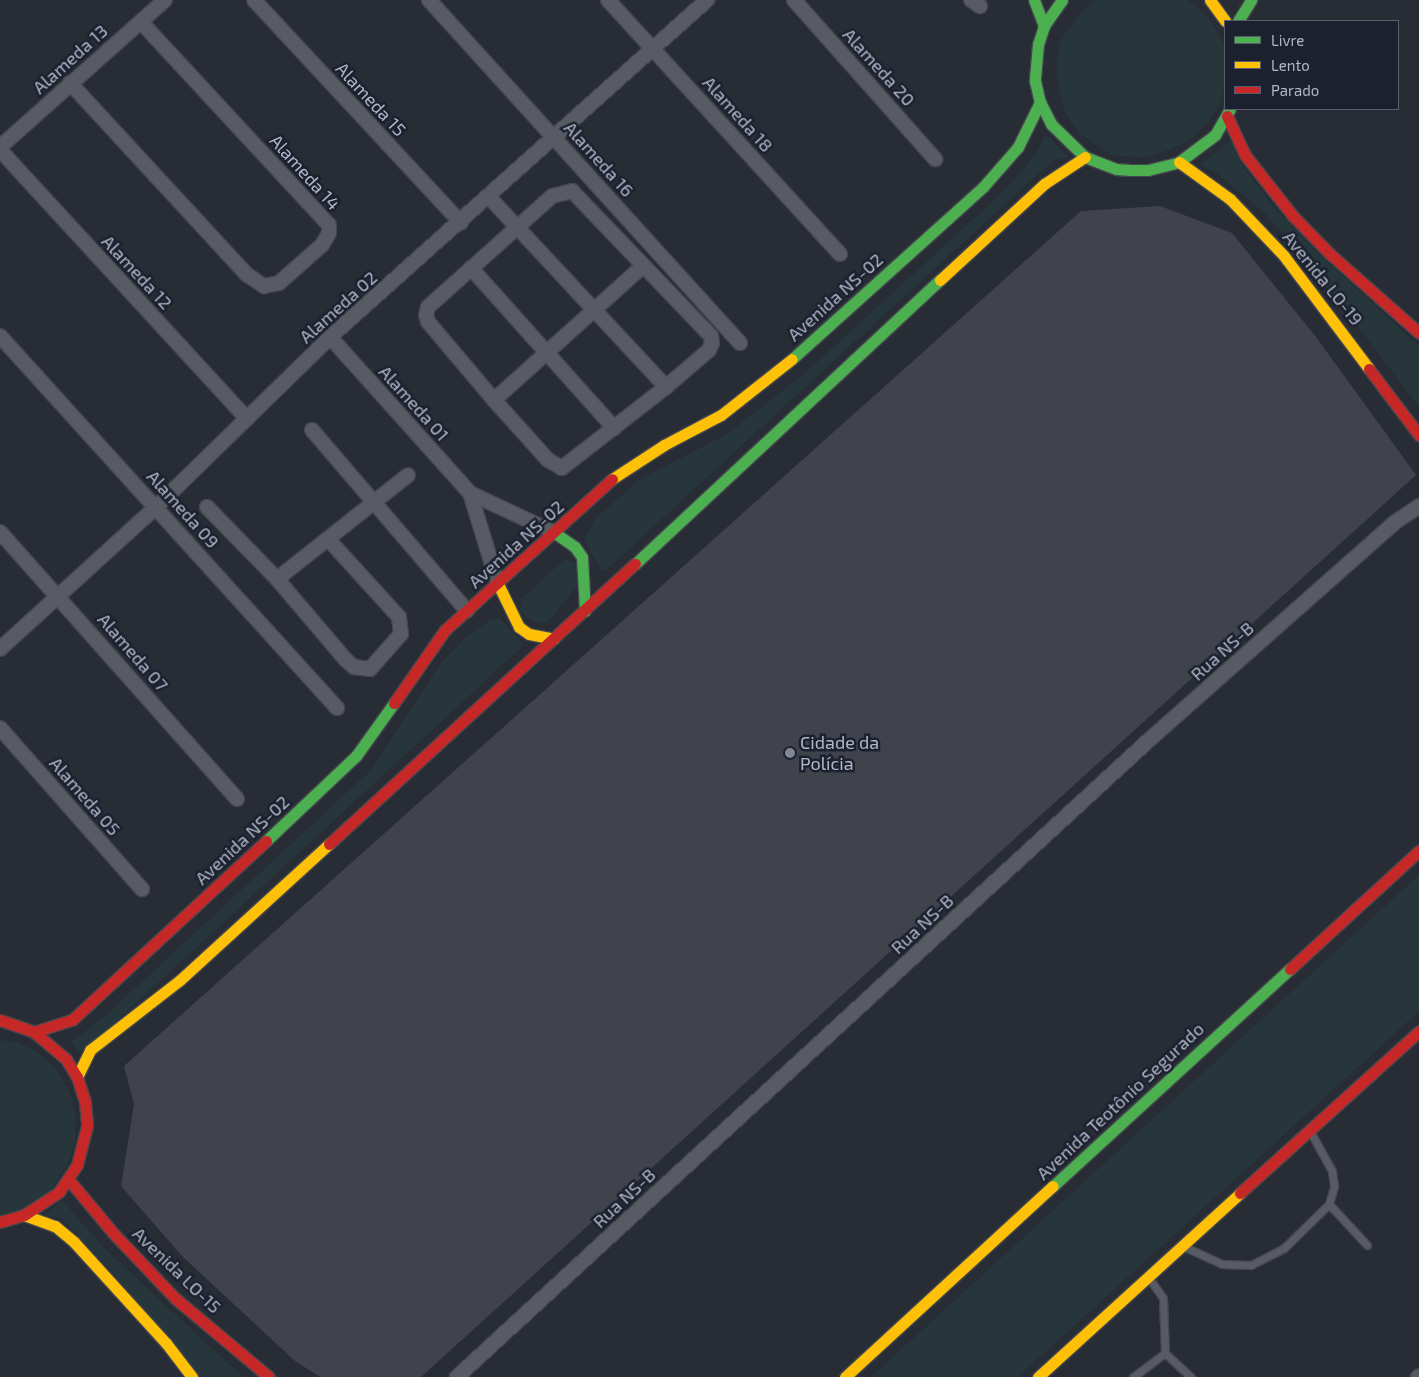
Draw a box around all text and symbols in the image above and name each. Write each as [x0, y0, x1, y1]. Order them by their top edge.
street label: Alameda 13 [28, 20, 112, 98]
legend [1224, 20, 1399, 110]
street label: Alameda 20 [839, 24, 919, 110]
text: Livre [1271, 31, 1304, 49]
text: Lento [1271, 56, 1310, 74]
street label: Alameda 15 [331, 58, 411, 140]
street label: Alameda 18 [698, 72, 778, 156]
text: Parado [1271, 81, 1319, 99]
street label: Alameda 16 [560, 117, 638, 201]
street label: Alameda 14 [265, 130, 345, 214]
street label: Avenida LO-19 [1278, 227, 1368, 329]
street label: Alameda 12 [97, 230, 177, 314]
street label: Avenida NS-02 [783, 249, 887, 345]
street label: Alameda 02 [295, 267, 381, 347]
street label: Alameda 01 [374, 361, 454, 445]
street label: Alameda 09 [142, 466, 224, 552]
street label: Avenida NS-02 [464, 496, 568, 592]
street label: Alameda 07 [93, 609, 173, 695]
street label: Rua NS-B [1186, 617, 1258, 685]
place label: Cidade da Polícia [800, 732, 879, 774]
marker: Cidade da Polícia [784, 747, 796, 759]
street label: Alameda 05 [45, 752, 125, 840]
street label: Avenida NS-02 [190, 791, 294, 889]
street label: Rua NS-B [886, 890, 958, 958]
street label: Avenida Teotônio Segurado [1032, 1018, 1208, 1184]
street label: Rua NS-B [588, 1164, 660, 1232]
street label: Avenida LO-15 [128, 1223, 226, 1317]

